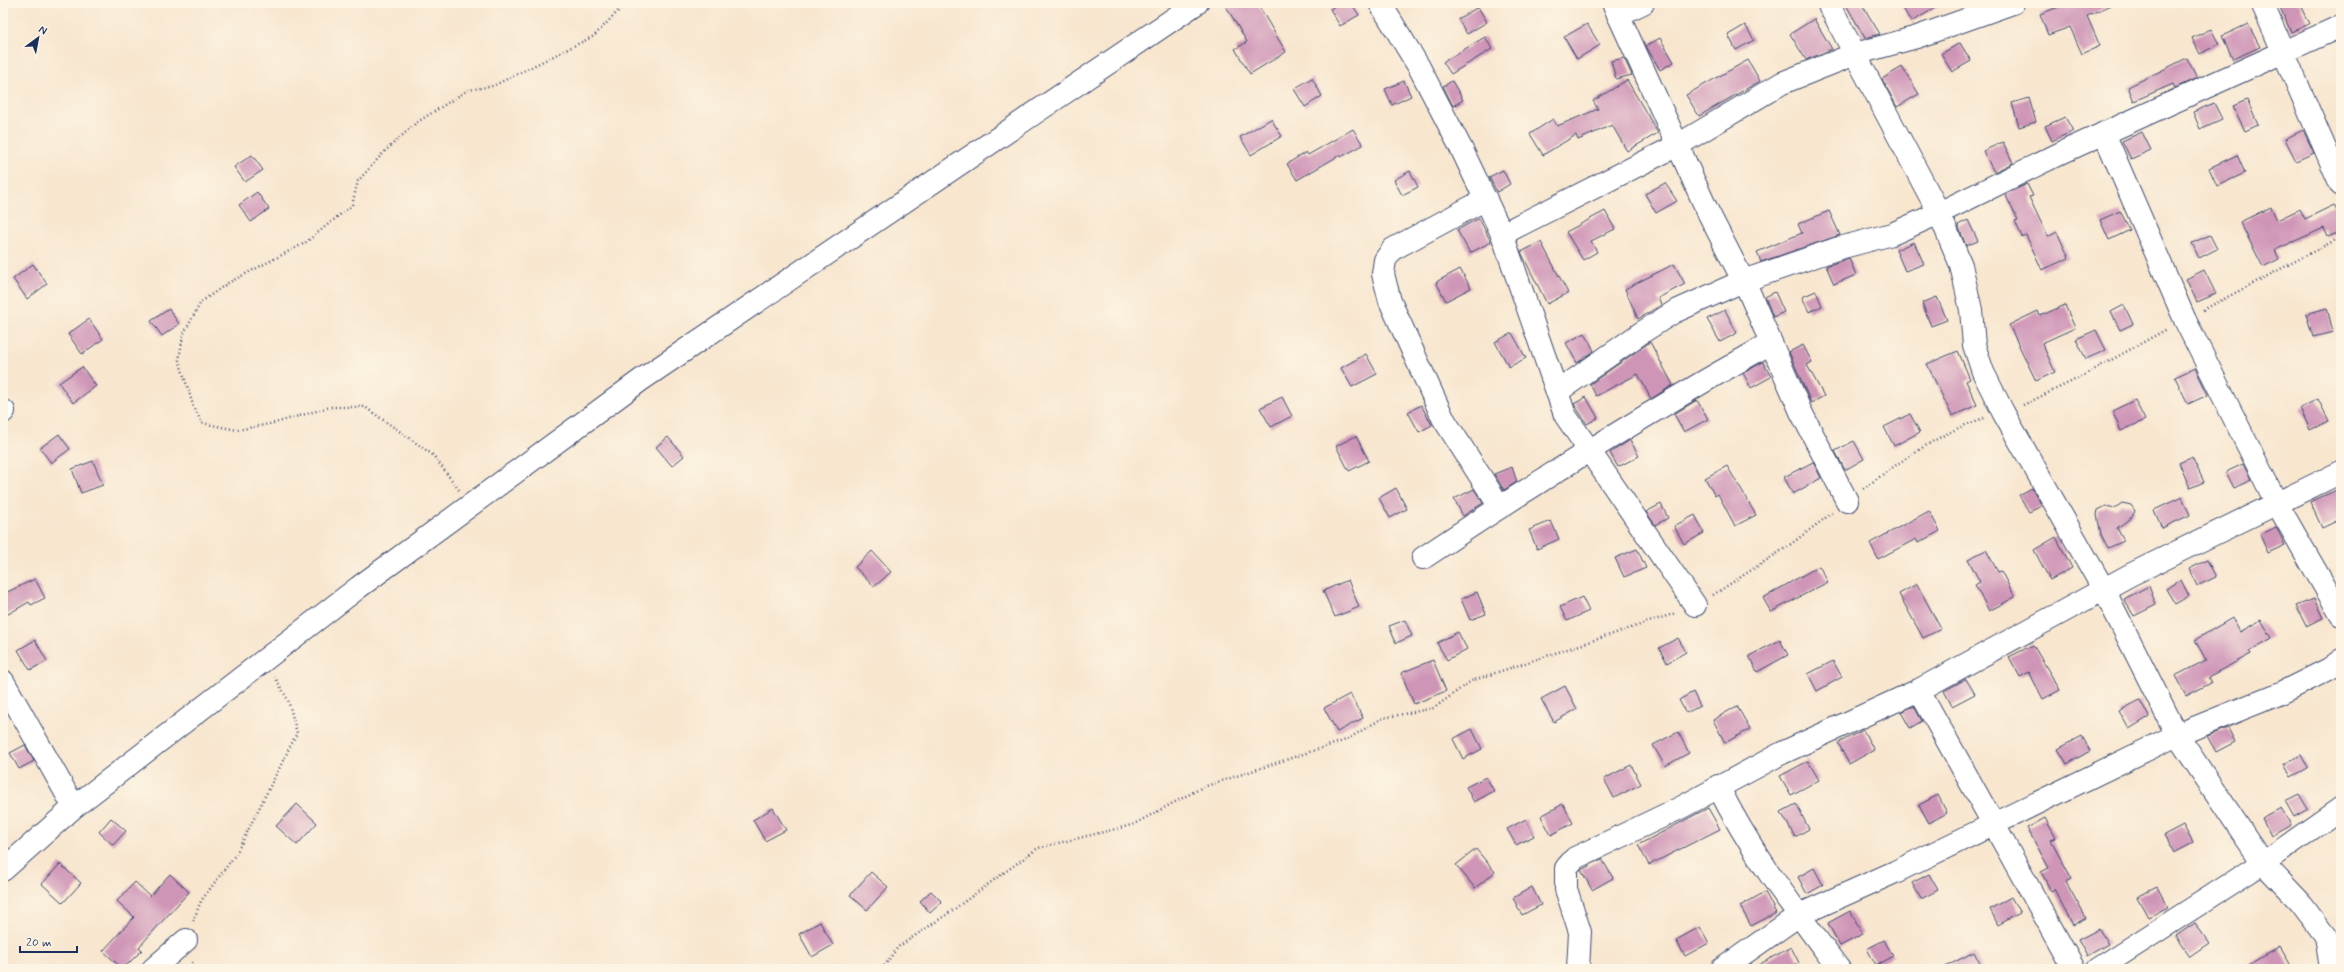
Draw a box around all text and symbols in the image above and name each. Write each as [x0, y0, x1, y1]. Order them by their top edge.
north arrow [18, 18, 58, 58]
text: N [36, 22, 50, 38]
scale bar [20, 928, 77, 954]
text: 20 m [26, 935, 52, 951]

